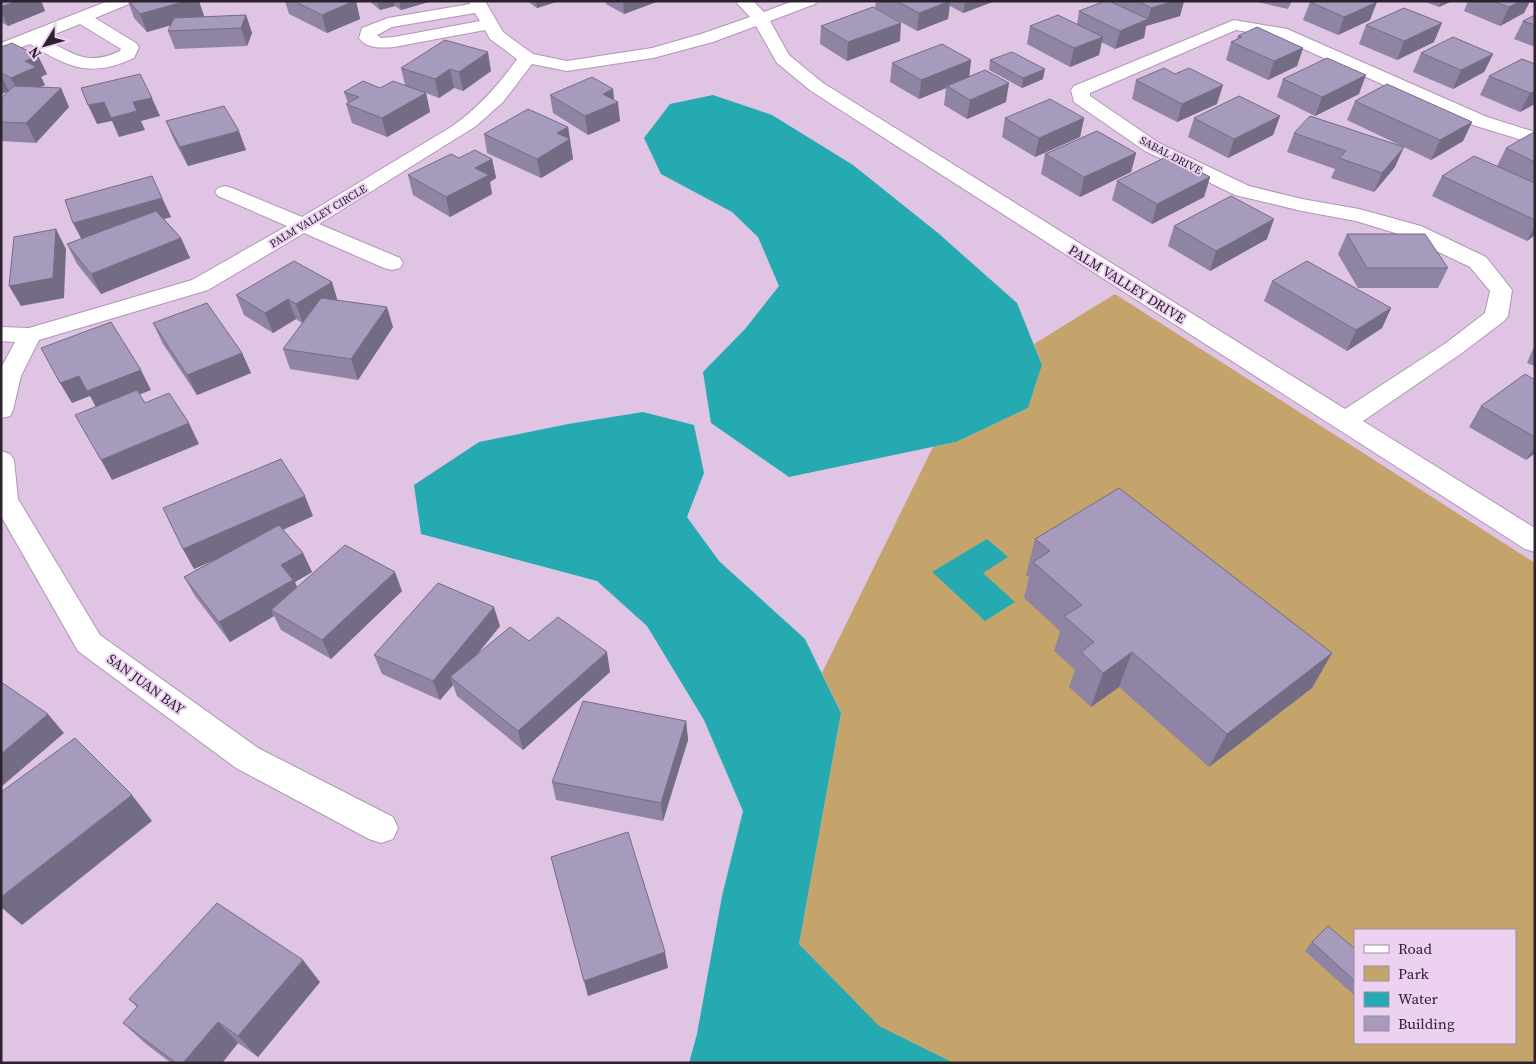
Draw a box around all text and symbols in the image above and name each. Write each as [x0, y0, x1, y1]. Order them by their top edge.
north arrow [20, 20, 70, 70]
text: N [24, 43, 46, 63]
street label: SABAL DRIVE [1137, 133, 1205, 178]
street label: PALM VALLEY CIRCLE [267, 181, 370, 251]
street label: PALM VALLEY DRIVE [1064, 240, 1190, 328]
street label: SAN JUAN BAY [103, 649, 189, 719]
legend [1354, 929, 1516, 1044]
text: Road [1398, 938, 1432, 959]
text: Park [1398, 963, 1430, 984]
text: Water [1398, 988, 1439, 1009]
text: Building [1398, 1013, 1455, 1034]

